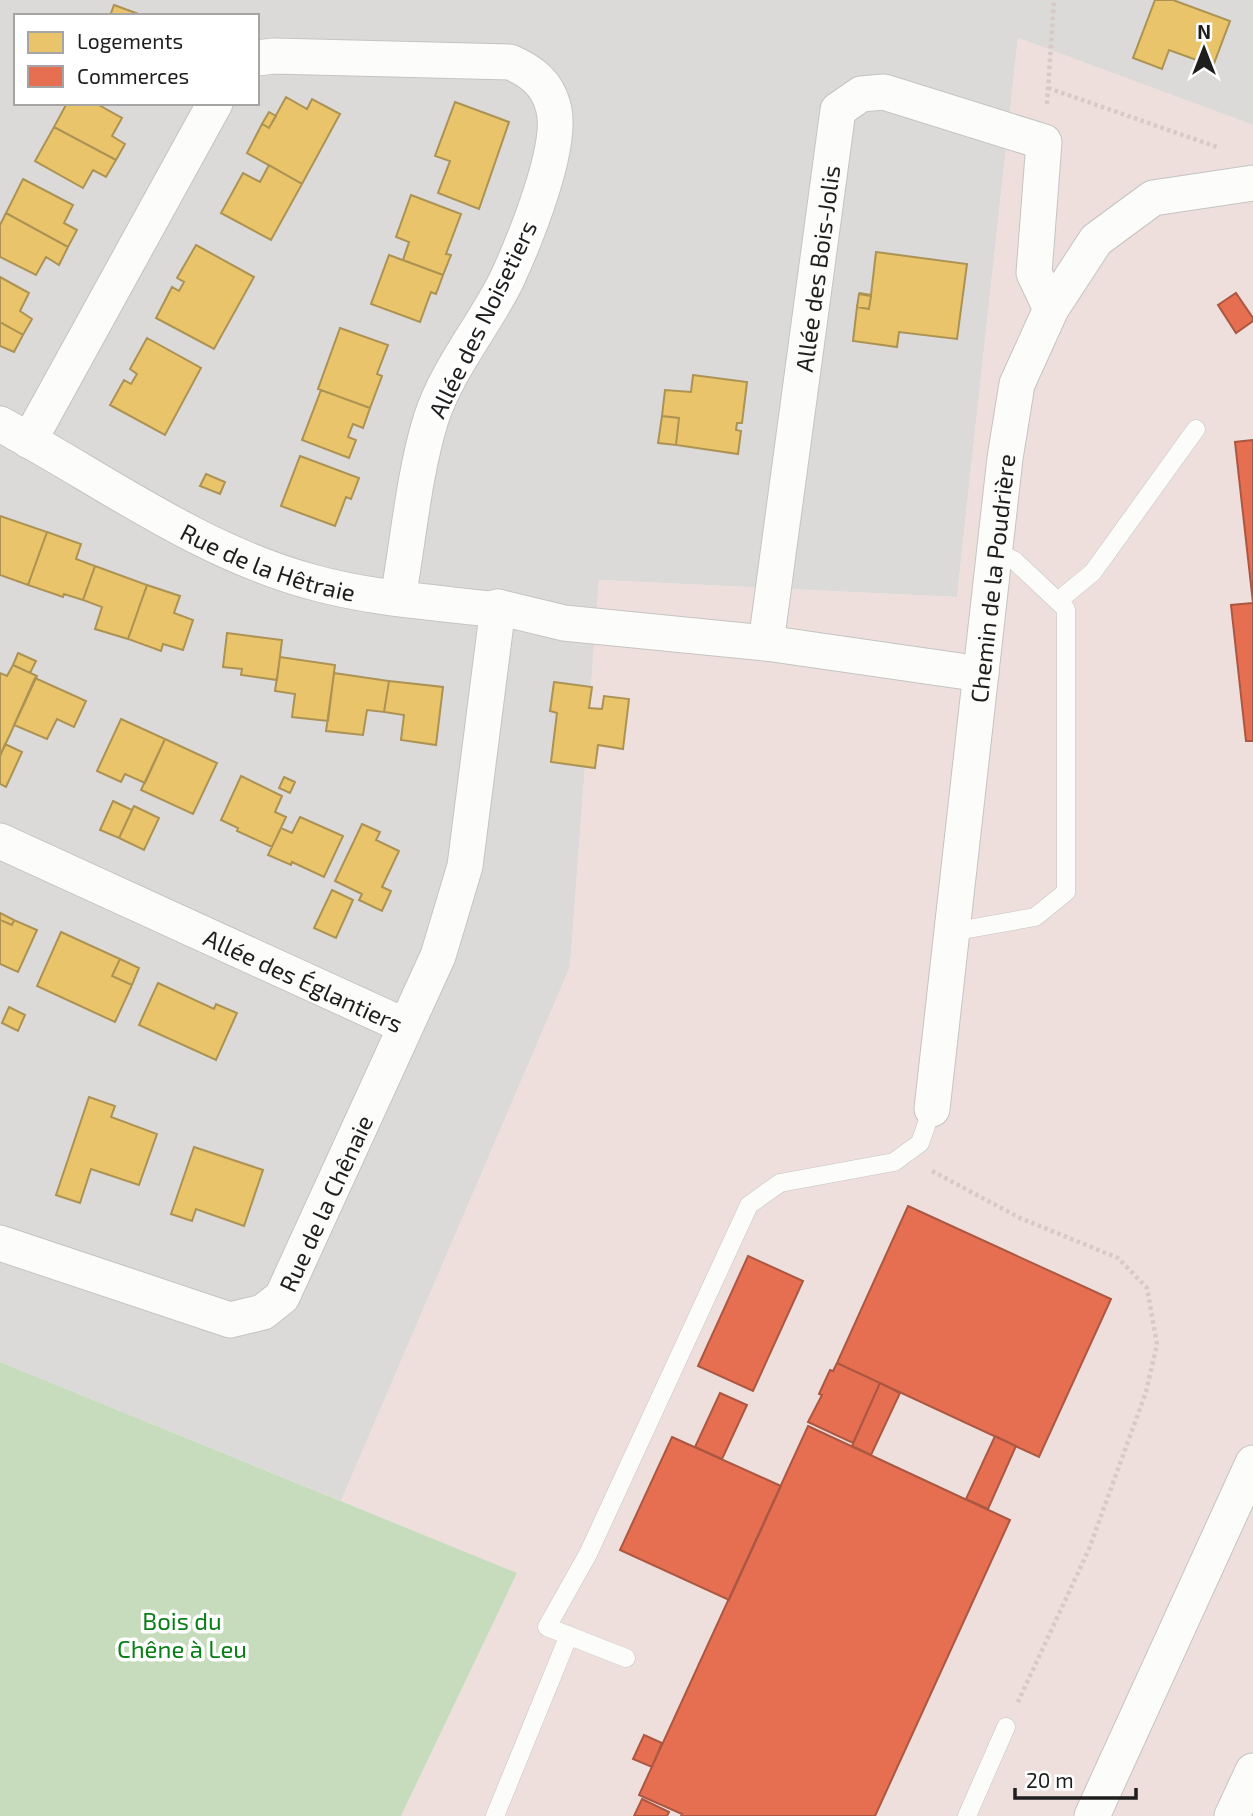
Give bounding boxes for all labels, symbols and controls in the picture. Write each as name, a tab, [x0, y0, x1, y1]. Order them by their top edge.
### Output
legend	[14, 14, 259, 105]
north arrow	[1169, 14, 1239, 84]
text: N	[1197, 20, 1211, 43]
text: Logements	[77, 28, 183, 53]
text: Commerces	[77, 63, 189, 88]
street label: Allée des Bois-Jolis	[788, 163, 845, 374]
street label: Allée des Noisetiers	[422, 216, 542, 422]
street label: Chemin de la Poudrière	[963, 452, 1020, 704]
street label: Rue de la Hêtraie	[176, 516, 358, 606]
street label: Allée des Églantiers	[200, 922, 408, 1038]
street label: Rue de la Chênaie	[272, 1110, 378, 1296]
park label: Bois du Chêne à Leu	[117, 1606, 247, 1663]
scale bar	[1015, 1756, 1136, 1800]
text: 20 m	[1026, 1767, 1074, 1792]

